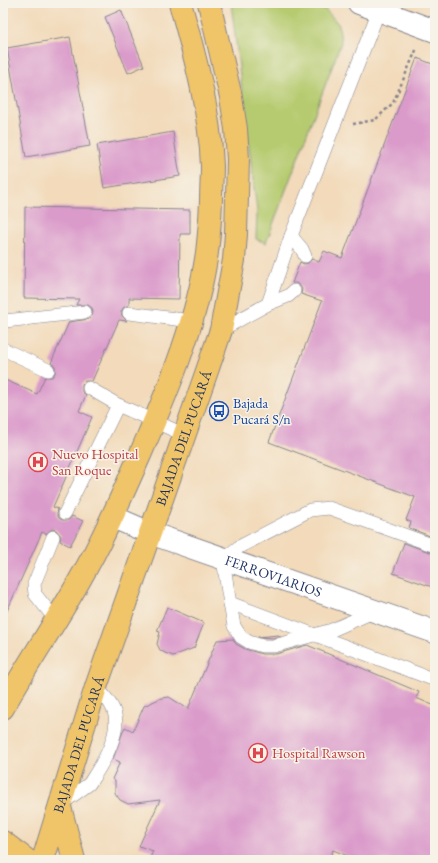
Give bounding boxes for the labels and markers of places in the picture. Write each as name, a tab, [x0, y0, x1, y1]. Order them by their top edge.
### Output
place label: Bajada Pucará S/n	[233, 394, 291, 428]
bus stop icon: Bajada Pucará S/n	[208, 400, 230, 422]
place label: Nuevo Hospital San Roque	[52, 445, 139, 479]
hospital icon: Nuevo Hospital San Roque	[27, 451, 49, 473]
hospital icon: Hospital Rawson	[247, 742, 269, 764]
place label: Hospital Rawson	[272, 744, 366, 762]

